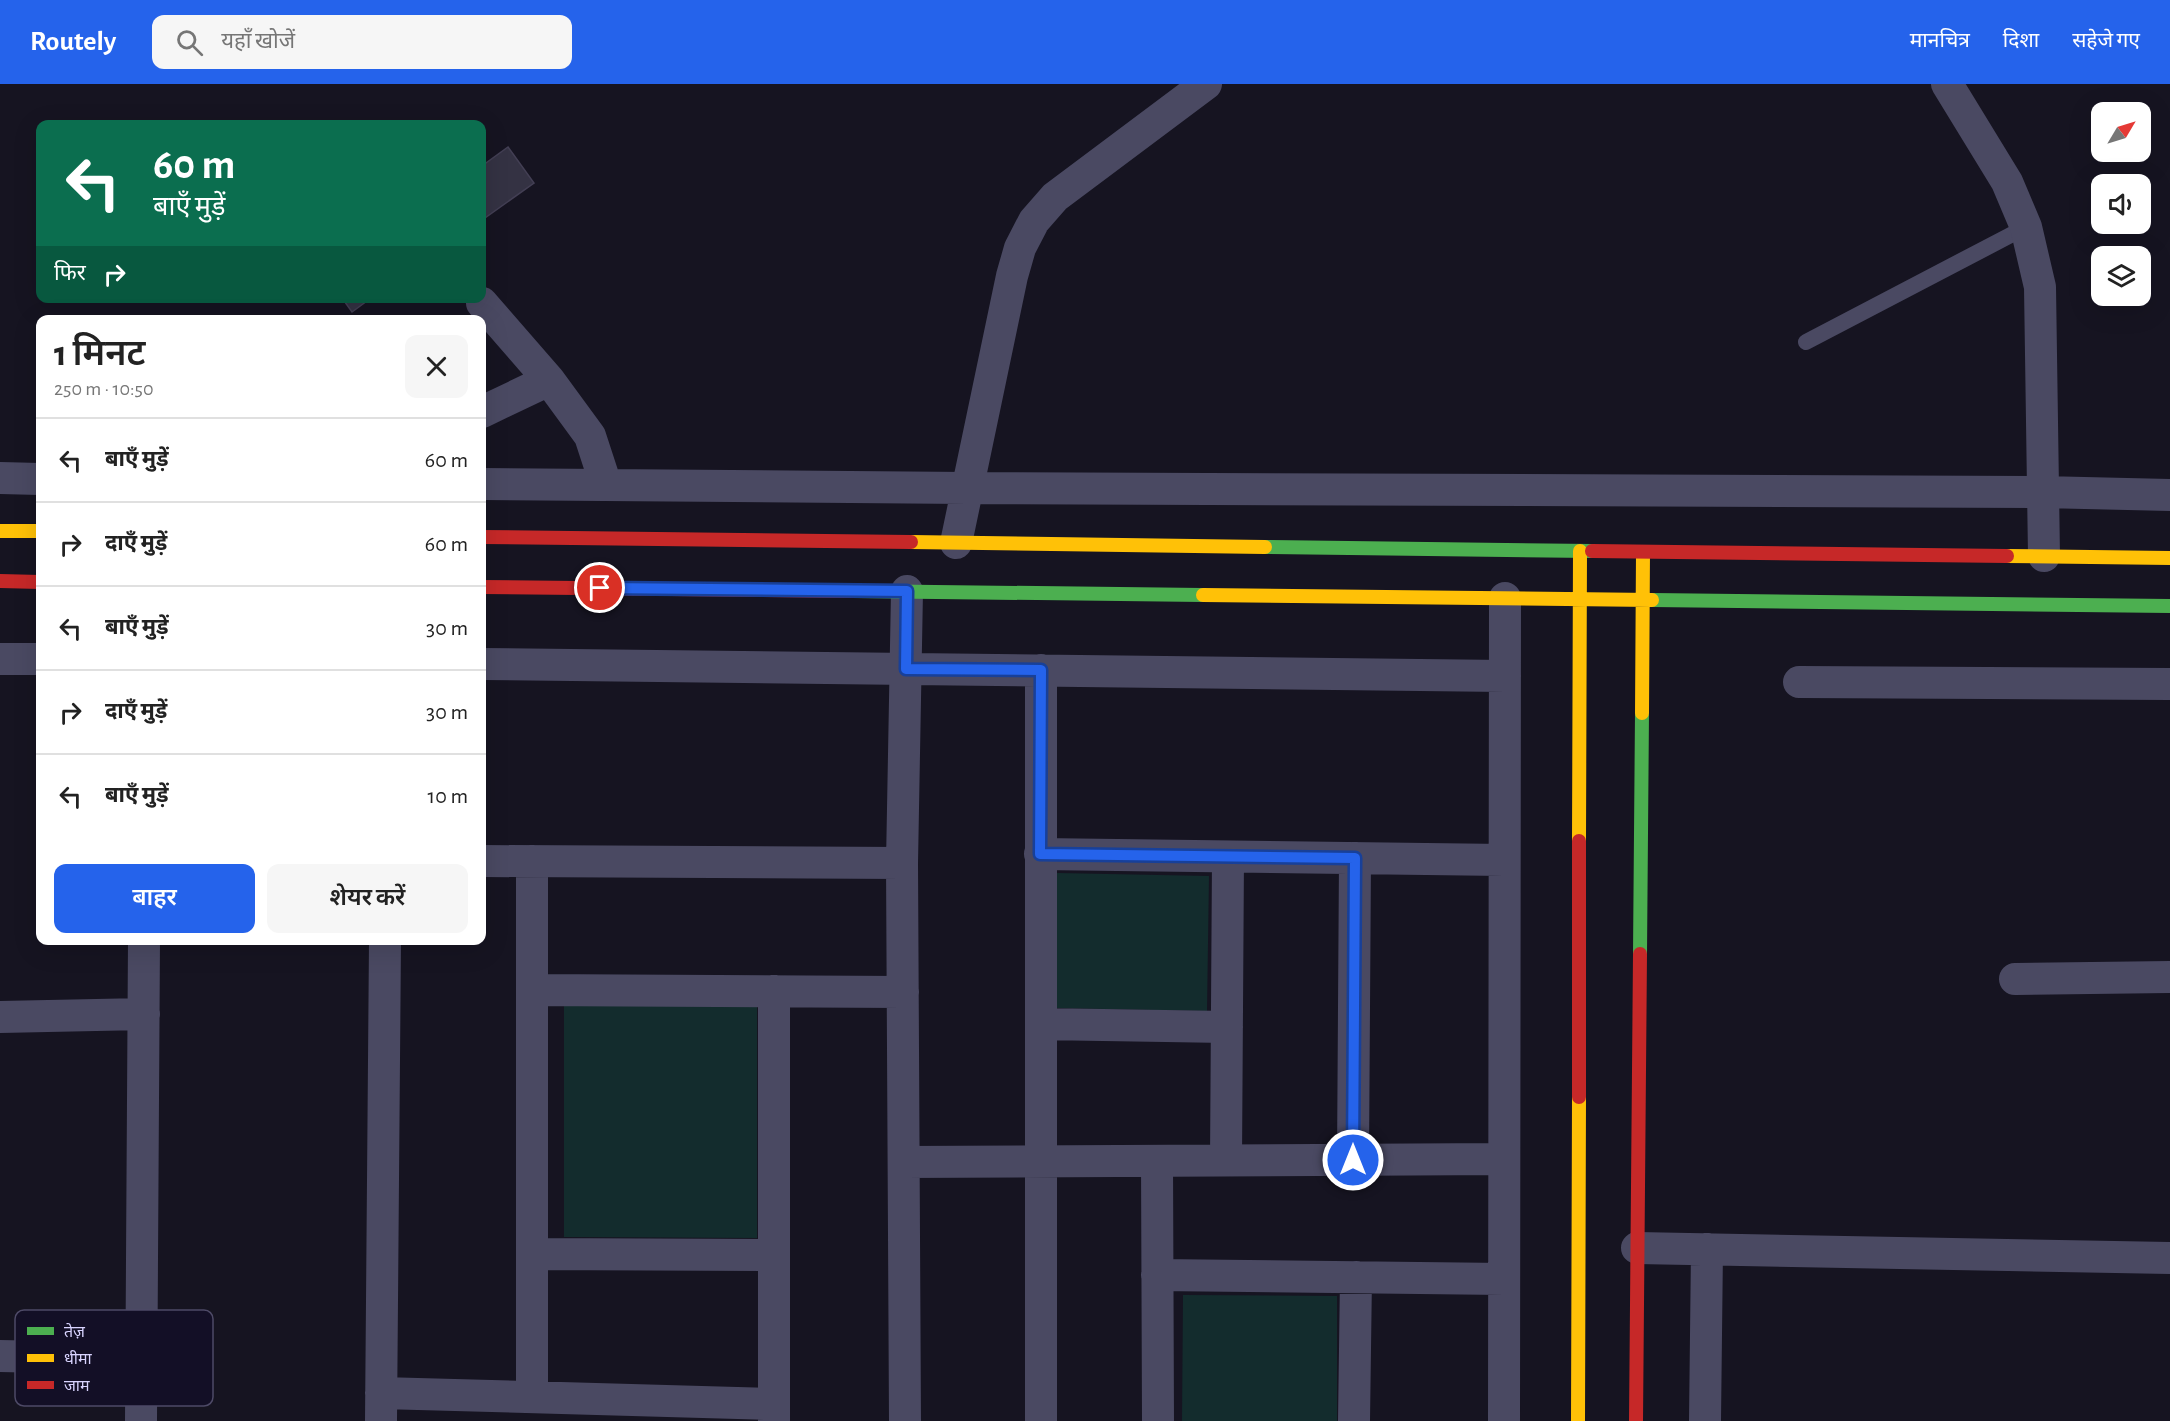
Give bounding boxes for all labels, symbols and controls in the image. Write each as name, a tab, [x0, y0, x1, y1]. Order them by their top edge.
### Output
search box	[152, 15, 572, 69]
icon: search	[173, 26, 206, 59]
text: Routely	[30, 28, 116, 56]
text: यहाँ खोजें	[221, 30, 295, 52]
text: मानचित्र	[1910, 30, 1970, 51]
text: दिशा	[2003, 30, 2039, 51]
text: सहेजे गए	[2072, 30, 2140, 51]
north arrow	[2091, 102, 2151, 162]
map controls	[2091, 102, 2151, 306]
icon: left	[54, 144, 132, 222]
text: 60 m	[153, 144, 235, 186]
button: sound	[2091, 174, 2151, 234]
text: बाएँ मुड़ें	[153, 193, 225, 220]
button: layers	[2091, 246, 2151, 306]
icon: right	[98, 258, 131, 291]
text: फिर	[54, 262, 86, 284]
button: close	[405, 335, 468, 398]
text: 1 मिनट	[54, 336, 145, 372]
text: 250 m · 10:50	[54, 379, 153, 399]
icon: left	[54, 444, 87, 477]
text: बाएँ मुड़ें	[105, 448, 169, 470]
text: 60 m	[425, 449, 468, 471]
icon: right	[54, 528, 87, 561]
text: दाएँ मुड़ें	[105, 532, 167, 554]
text: 60 m	[425, 533, 468, 555]
pin	[574, 562, 625, 613]
icon: arrive	[583, 571, 616, 604]
icon: left	[54, 612, 87, 645]
text: बाएँ मुड़ें	[105, 616, 169, 638]
text: 30 m	[426, 617, 468, 639]
icon: right	[54, 696, 87, 729]
text: दाएँ मुड़ें	[105, 700, 167, 722]
text: 30 m	[426, 701, 468, 723]
icon: left	[54, 780, 87, 813]
text: बाएँ मुड़ें	[105, 784, 169, 806]
text: 10 m	[428, 785, 468, 807]
button: बाहर	[54, 864, 255, 933]
button: शेयर करें	[267, 864, 468, 933]
position arrow	[1321, 1128, 1385, 1192]
legend	[15, 1310, 213, 1406]
text: तेज़	[64, 1322, 86, 1340]
text: धीमा	[64, 1350, 93, 1367]
text: जाम	[64, 1378, 90, 1394]

